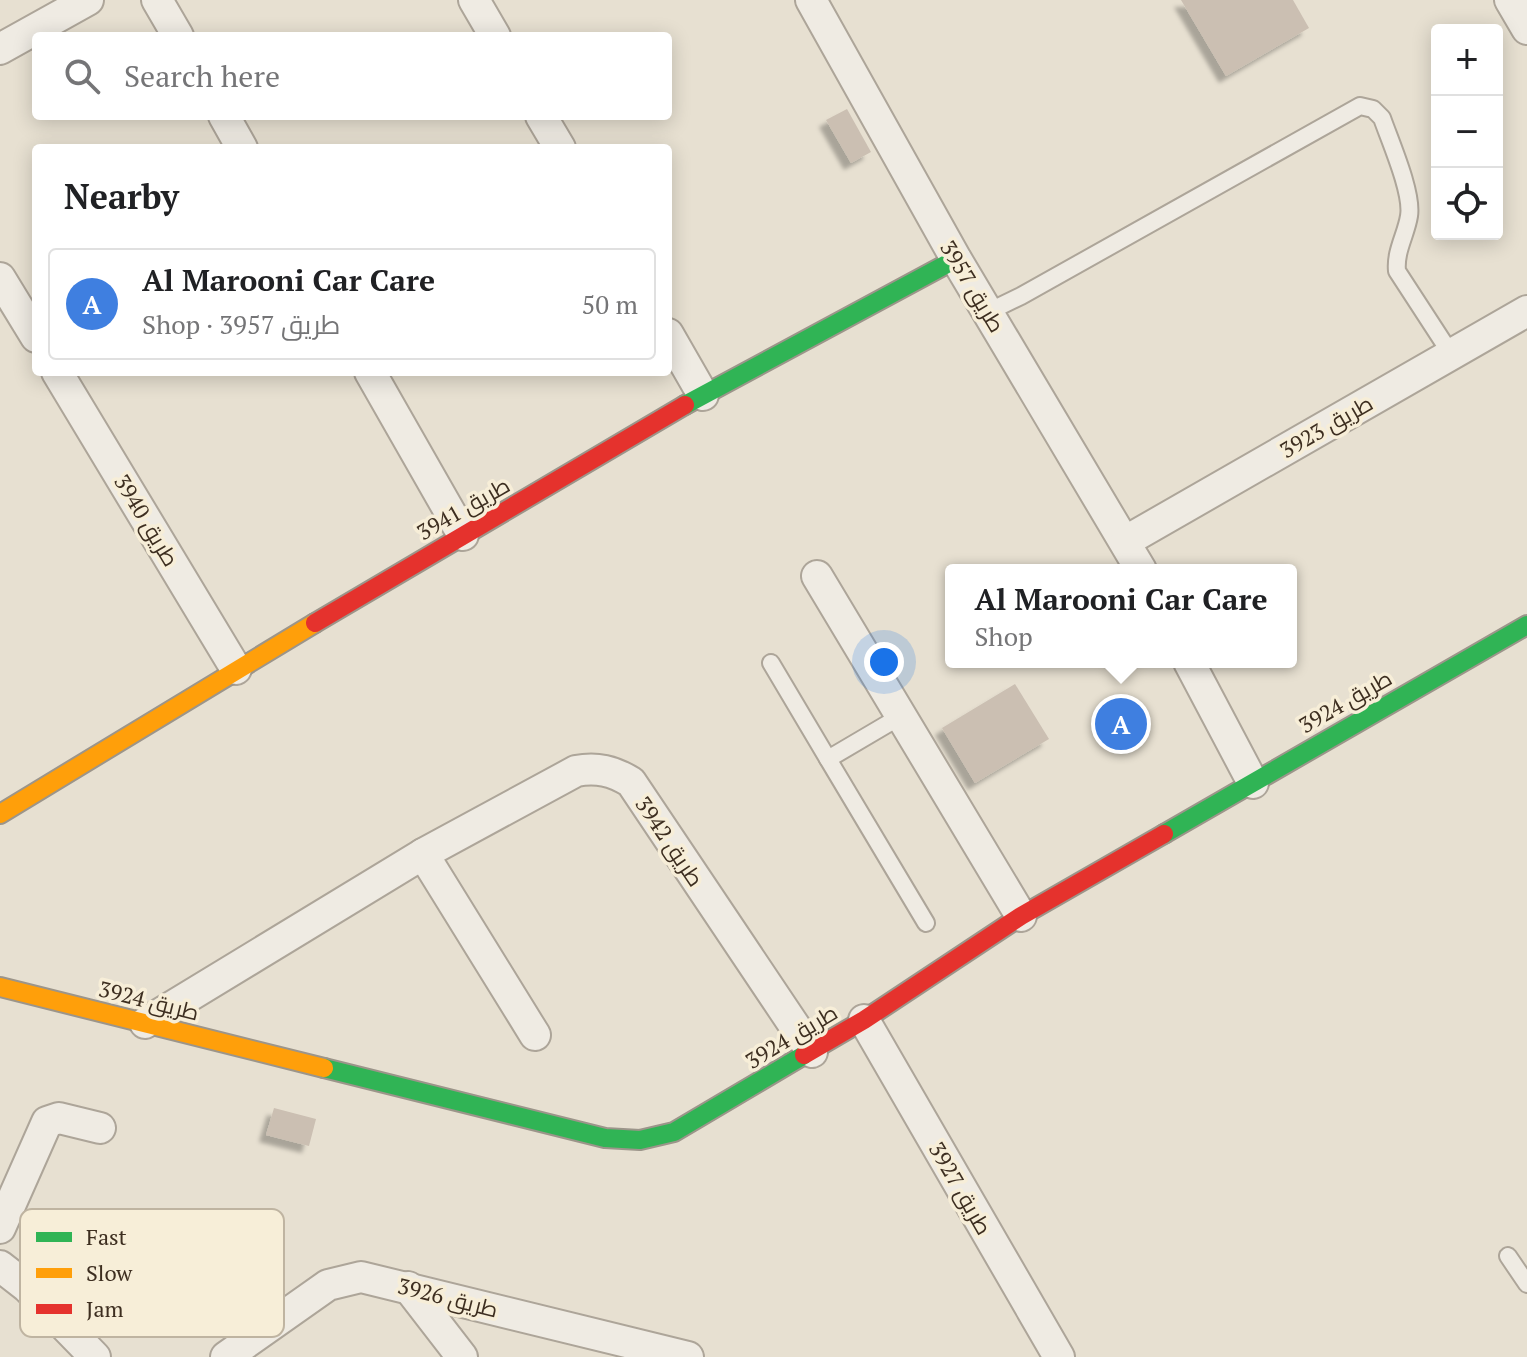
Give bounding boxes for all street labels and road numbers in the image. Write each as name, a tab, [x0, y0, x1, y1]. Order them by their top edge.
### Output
street label: طريق 3957	[934, 235, 1012, 337]
street label: طريق 3923	[1274, 388, 1378, 464]
street label: طريق 3940	[108, 469, 186, 571]
street label: طريق 3941	[411, 470, 515, 546]
street label: طريق 3924	[1293, 663, 1397, 739]
street label: طريق 3942	[629, 790, 711, 892]
street label: طريق 3924	[96, 974, 202, 1026]
street label: طريق 3924	[740, 997, 842, 1075]
street label: طريق 3927	[923, 1136, 999, 1240]
street label: طريق 3926	[395, 1271, 501, 1323]

